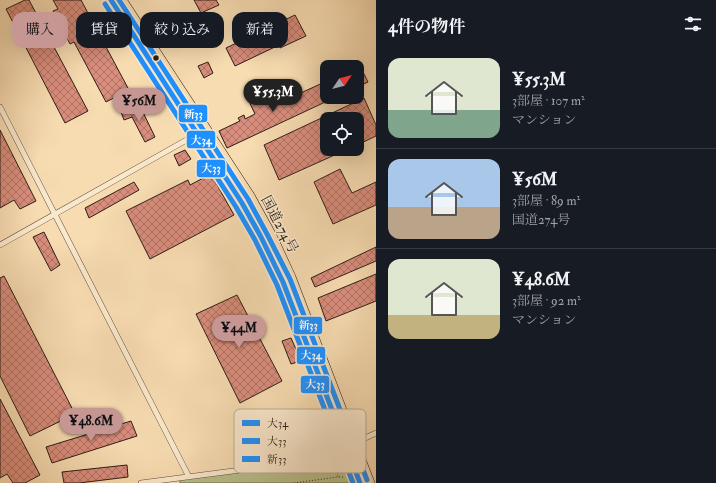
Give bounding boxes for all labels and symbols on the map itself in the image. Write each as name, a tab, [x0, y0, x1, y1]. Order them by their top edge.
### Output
unlabelled marker	[151, 53, 161, 63]
north arrow	[320, 60, 364, 104]
pin: ¥55.3M	[240, 79, 306, 113]
pin: ¥56M	[115, 88, 163, 122]
line badge: 新33	[178, 104, 208, 123]
text: 新33	[183, 108, 203, 121]
line badge: 大34	[186, 130, 216, 149]
text: 大34	[190, 134, 213, 148]
line badge: 大33	[196, 159, 226, 178]
text: 大33	[201, 162, 221, 175]
street label: 国道274号	[257, 193, 302, 256]
pin: ¥44M	[215, 315, 263, 349]
line badge: 新33	[293, 316, 323, 335]
text: 新33	[298, 319, 318, 332]
line badge: 大34	[296, 346, 326, 365]
text: 大34	[300, 349, 323, 363]
line badge: 大33	[300, 375, 330, 394]
text: 大33	[305, 378, 325, 391]
pin: ¥48.6M	[58, 408, 124, 442]
legend	[234, 409, 366, 473]
text: 大34	[267, 417, 289, 430]
text: 大33	[267, 435, 286, 448]
text: 新33	[267, 453, 286, 466]

